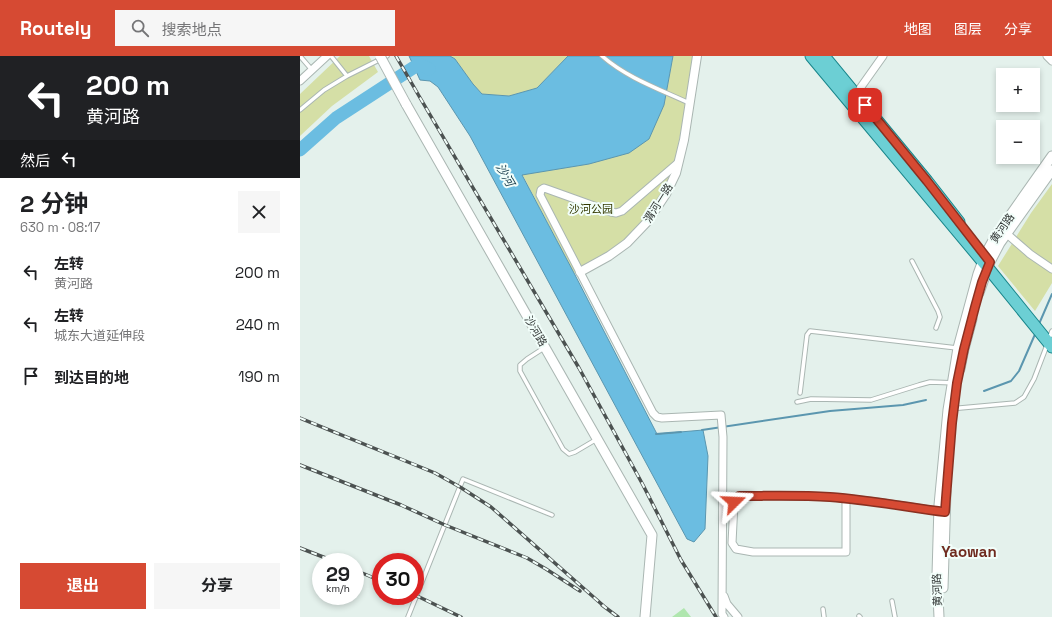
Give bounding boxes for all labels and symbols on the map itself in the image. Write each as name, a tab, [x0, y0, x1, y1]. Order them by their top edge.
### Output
pin	[848, 88, 882, 122]
water label: 沙河	[492, 161, 519, 191]
street label: 渭河一路	[640, 181, 676, 225]
park label: 沙河公园	[569, 202, 613, 216]
street label: 黄河路	[987, 210, 1017, 246]
street label: 沙河路	[522, 313, 550, 349]
position arrow	[713, 481, 755, 523]
district label: Yaowan	[941, 542, 997, 561]
speed limit sign: 30	[372, 553, 424, 605]
street label: 黄河路	[929, 573, 945, 607]

